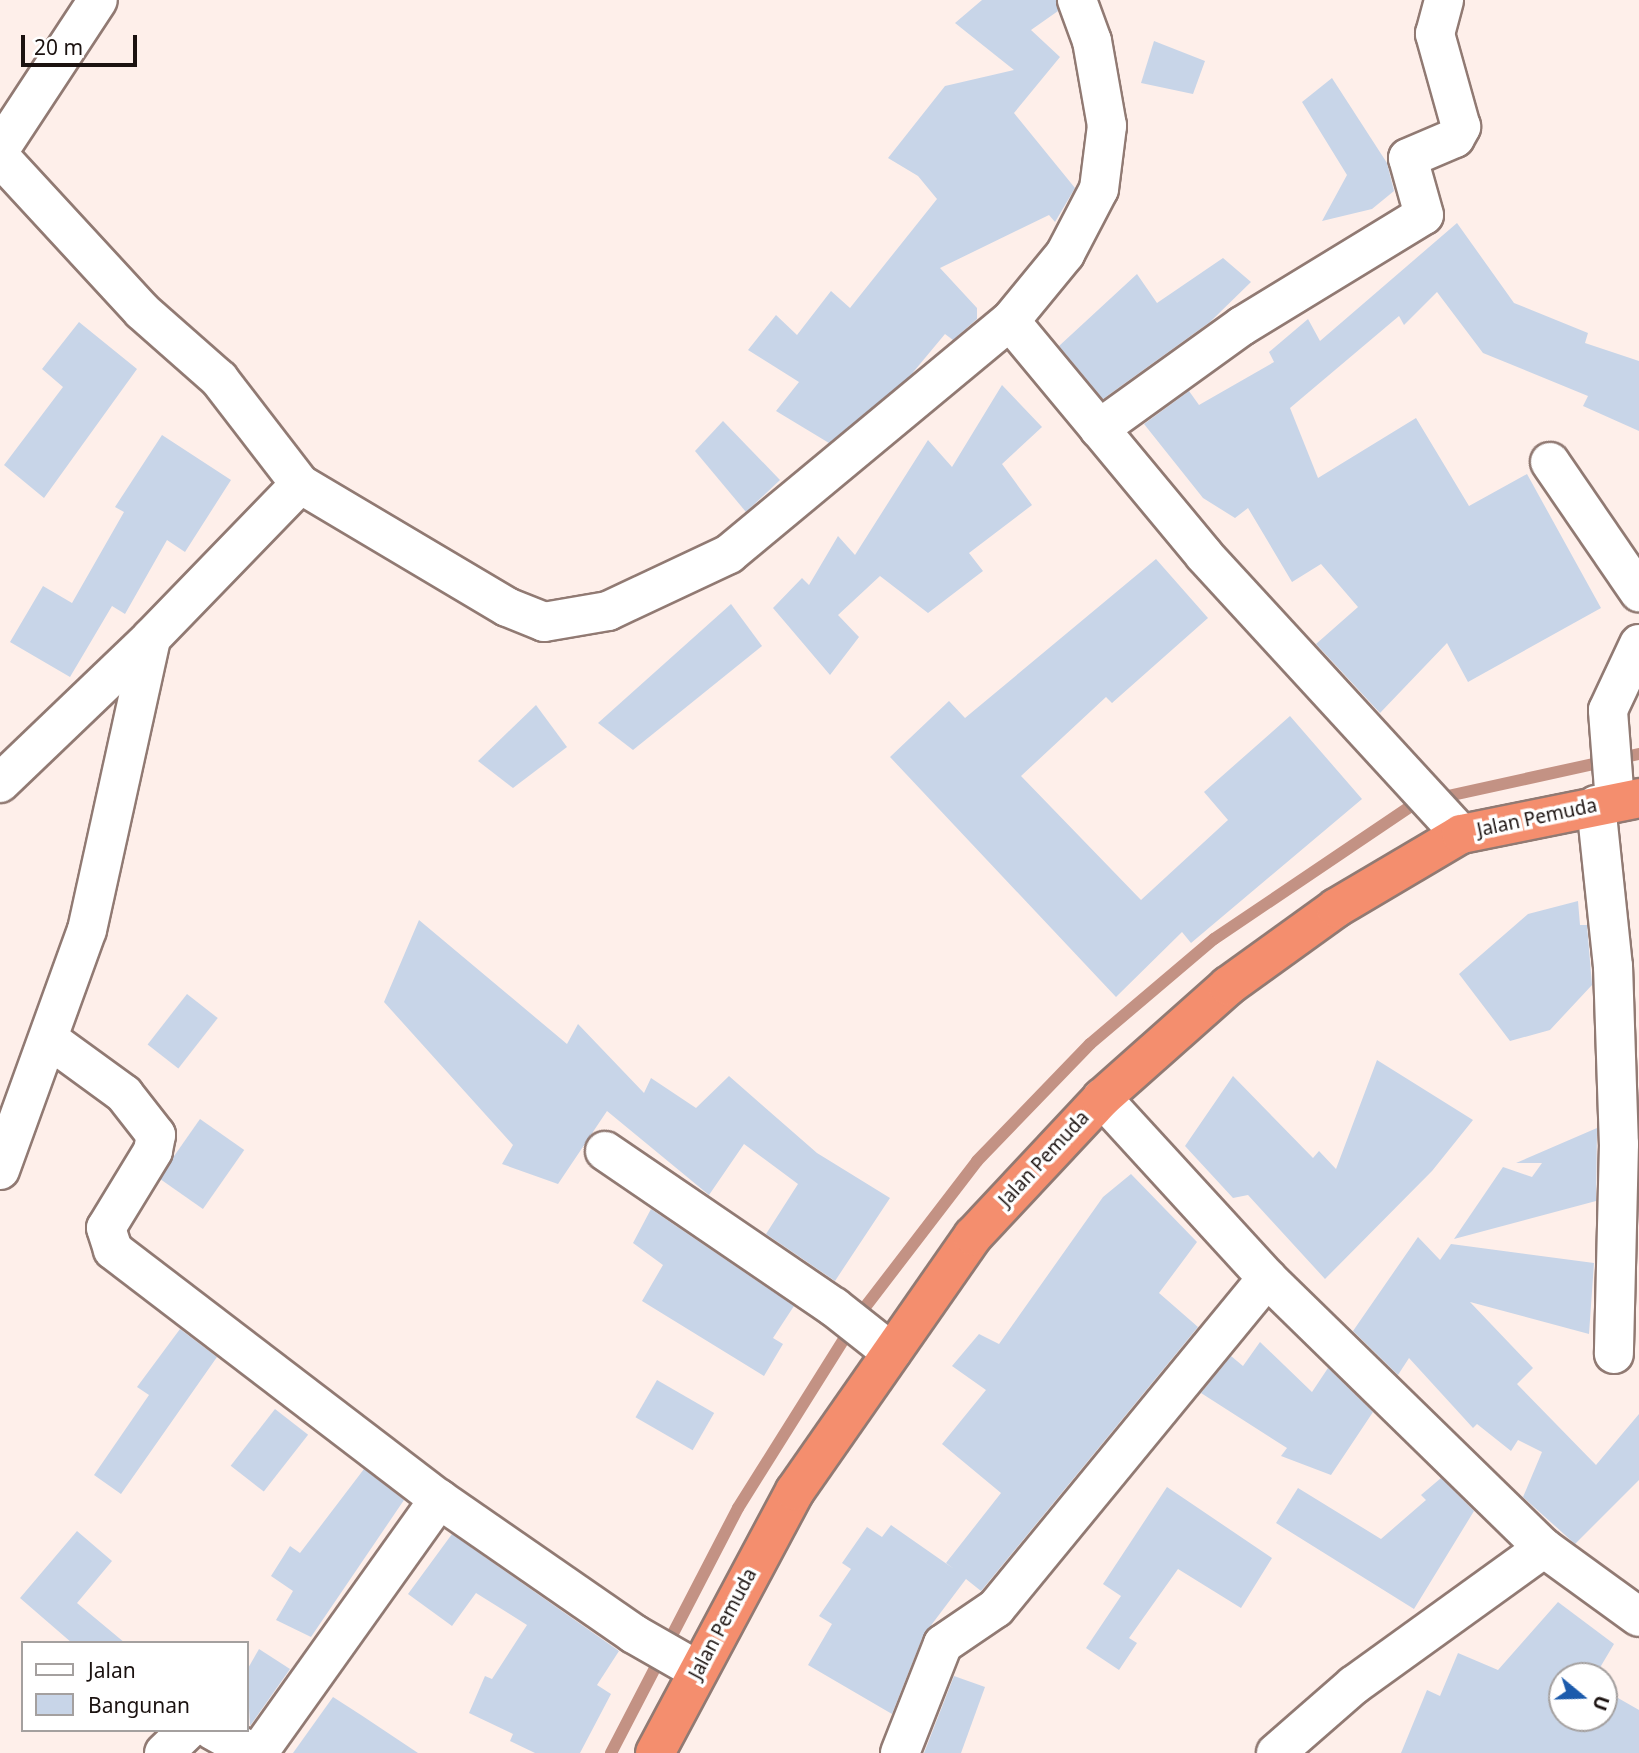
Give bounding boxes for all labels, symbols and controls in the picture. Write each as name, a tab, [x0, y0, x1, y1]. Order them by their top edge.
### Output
scale bar	[24, 21, 140, 65]
text: 20 m	[34, 33, 83, 61]
street label: Jalan Pemuda	[1475, 794, 1599, 842]
street label: Jalan Pemuda	[994, 1107, 1094, 1211]
street label: Jalan Pemuda	[684, 1565, 762, 1683]
legend	[21, 1641, 248, 1732]
text: Jalan	[88, 1656, 136, 1684]
north arrow	[1548, 1662, 1618, 1732]
text: Bangunan	[88, 1691, 190, 1719]
text: U	[1586, 1692, 1616, 1714]

